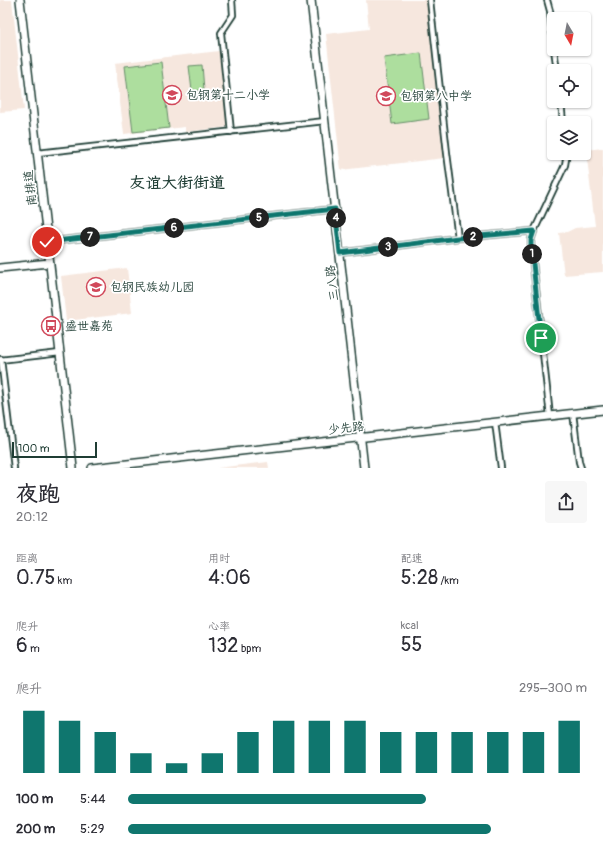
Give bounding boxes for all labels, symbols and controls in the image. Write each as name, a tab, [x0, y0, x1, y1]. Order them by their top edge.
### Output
north arrow	[547, 12, 591, 56]
map controls	[547, 12, 591, 160]
button: locate	[547, 64, 591, 108]
school or university icon: 包钢第十二小学	[161, 84, 183, 106]
school or university icon: 包钢第八中学	[375, 85, 397, 107]
place label: 包钢第十二小学	[186, 88, 270, 103]
place label: 包钢第八中学	[400, 89, 472, 104]
button: layers	[547, 116, 591, 160]
street label: 南排道	[21, 169, 40, 207]
district label: 友谊大街街道	[129, 173, 225, 193]
pin: 5	[249, 208, 269, 228]
pin: 4	[326, 208, 346, 228]
text: 5	[256, 211, 262, 224]
text: 4	[333, 211, 339, 224]
pin: 6	[164, 218, 184, 238]
text: 6	[171, 221, 177, 234]
pin	[30, 225, 64, 259]
pin: 7	[80, 227, 100, 247]
pin: 2	[463, 227, 483, 247]
text: 7	[87, 230, 93, 243]
text: 2	[470, 230, 476, 243]
icon: check	[36, 231, 58, 253]
pin: 3	[378, 237, 398, 257]
text: 3	[385, 240, 391, 253]
pin: 1	[522, 244, 542, 264]
text: 1	[530, 247, 534, 260]
street label: 三八路	[323, 264, 342, 302]
school or university icon: 包钢民族幼儿园	[85, 276, 107, 298]
place label: 包钢民族幼儿园	[110, 280, 194, 295]
bus stop icon: 盛世嘉苑	[40, 315, 62, 337]
place label: 盛世嘉苑	[65, 319, 113, 334]
pin	[524, 321, 558, 355]
icon: arrive	[530, 327, 552, 349]
street label: 少先路	[327, 419, 365, 438]
scale bar	[12, 440, 97, 459]
text: 100 m	[18, 442, 49, 455]
text: 夜跑	[16, 480, 60, 508]
button: share	[545, 481, 587, 523]
text: 20:12	[16, 509, 48, 525]
text: 距离	[16, 552, 38, 565]
text: 用时	[208, 552, 230, 565]
text: 配速	[401, 552, 423, 565]
text: 0.75	[16, 565, 55, 590]
text: 4:06	[208, 565, 251, 590]
text: 5:28	[401, 565, 438, 590]
text: km	[55, 574, 72, 587]
text: /km	[438, 574, 459, 587]
text: kcal	[401, 619, 419, 632]
text: 爬升	[16, 620, 38, 633]
text: 心率	[208, 620, 230, 633]
text: 55	[401, 632, 422, 657]
text: 6	[16, 633, 28, 658]
text: 132	[208, 633, 239, 658]
text: m	[28, 642, 40, 655]
text: bpm	[239, 642, 261, 655]
text: 295–300 m	[519, 680, 587, 696]
text: 爬升	[16, 681, 42, 697]
text: 100 m	[16, 791, 53, 807]
text: 5:44	[80, 791, 106, 807]
text: 200 m	[16, 821, 55, 837]
text: 5:29	[80, 821, 104, 837]

